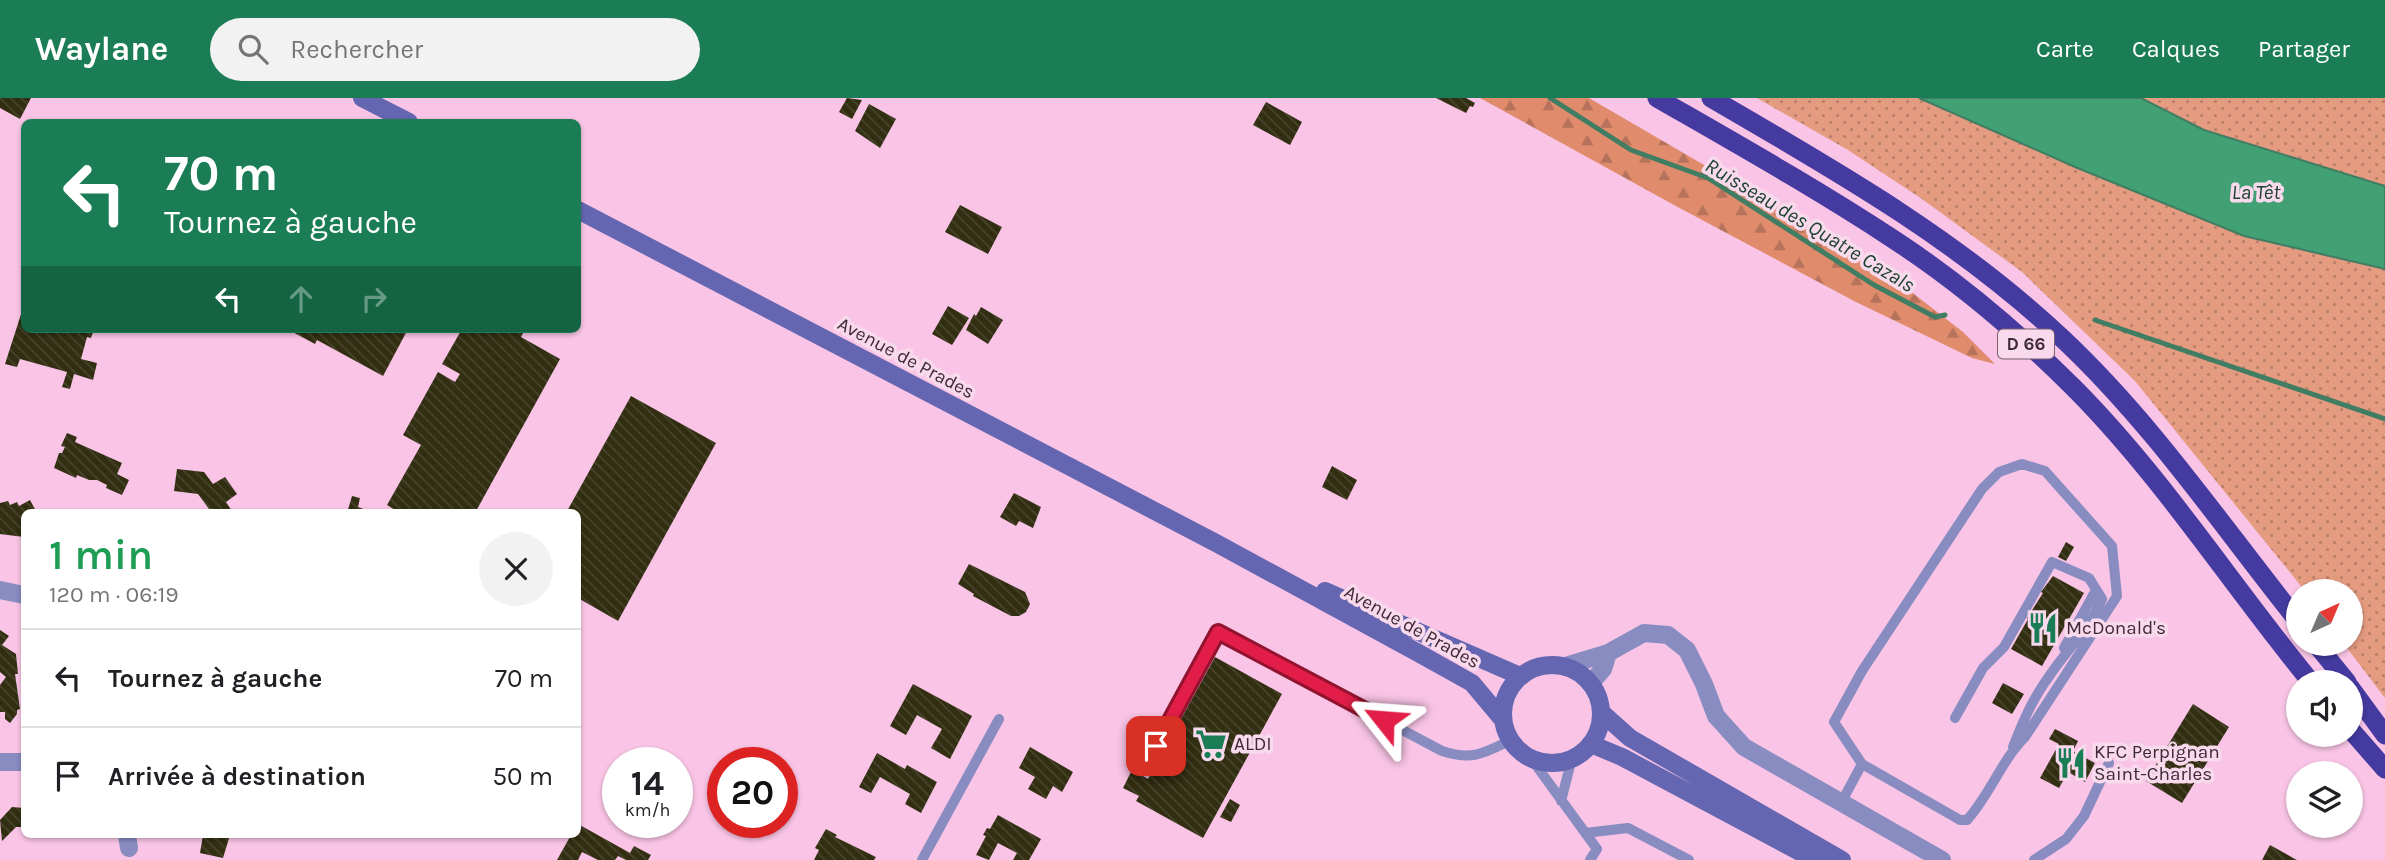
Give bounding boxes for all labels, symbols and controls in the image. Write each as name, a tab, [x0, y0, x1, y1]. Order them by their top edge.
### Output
search box	[210, 18, 700, 81]
text: Waylane	[35, 30, 168, 68]
icon: search	[234, 30, 272, 68]
text: Rechercher	[290, 34, 423, 65]
text: Carte	[2036, 35, 2094, 63]
text: Calques	[2132, 35, 2220, 63]
text: Partager	[2258, 35, 2350, 63]
text: 70 m	[164, 145, 278, 202]
icon: left	[49, 147, 140, 238]
water label: Ruisseau des Quatre Cazals	[1701, 153, 1919, 297]
water label: La Têt	[2232, 180, 2281, 204]
text: Tournez à gauche	[164, 204, 417, 241]
icon: left	[209, 280, 247, 318]
icon: ahead	[282, 280, 320, 318]
icon: right	[355, 280, 393, 318]
street label: Avenue de Prades	[834, 313, 978, 403]
road number: D 66	[1998, 330, 2054, 358]
text: 1 min	[49, 530, 153, 580]
button: close	[479, 532, 553, 606]
north arrow	[2286, 579, 2362, 656]
map controls	[2286, 579, 2363, 838]
text: 120 m · 06:19	[49, 581, 179, 608]
street label: Avenue de Prades	[1340, 581, 1484, 673]
restaurant icon: McDonald's	[2026, 611, 2060, 645]
place label: McDonald's	[2066, 617, 2166, 639]
icon: left	[49, 659, 87, 697]
text: Tournez à gauche	[108, 663, 322, 694]
text: 70 m	[495, 663, 553, 694]
button: sound	[2286, 670, 2363, 747]
position arrow	[1347, 683, 1421, 757]
pin	[1126, 716, 1186, 776]
icon: arrive	[1137, 727, 1175, 765]
supermarket icon: ALDI	[1194, 727, 1228, 761]
place label: ALDI	[1234, 733, 1272, 755]
place label: KFC Perpignan Saint-Charles	[2094, 741, 2220, 785]
restaurant icon: KFC Perpignan Saint-Charles	[2054, 746, 2088, 780]
speed limit sign: 20	[707, 747, 798, 838]
icon: arrive	[49, 757, 87, 795]
text: Arrivée à destination	[108, 761, 366, 792]
text: 50 m	[492, 761, 553, 792]
button: layers	[2286, 761, 2363, 838]
text: 14	[631, 763, 664, 804]
text: km/h	[625, 799, 670, 821]

